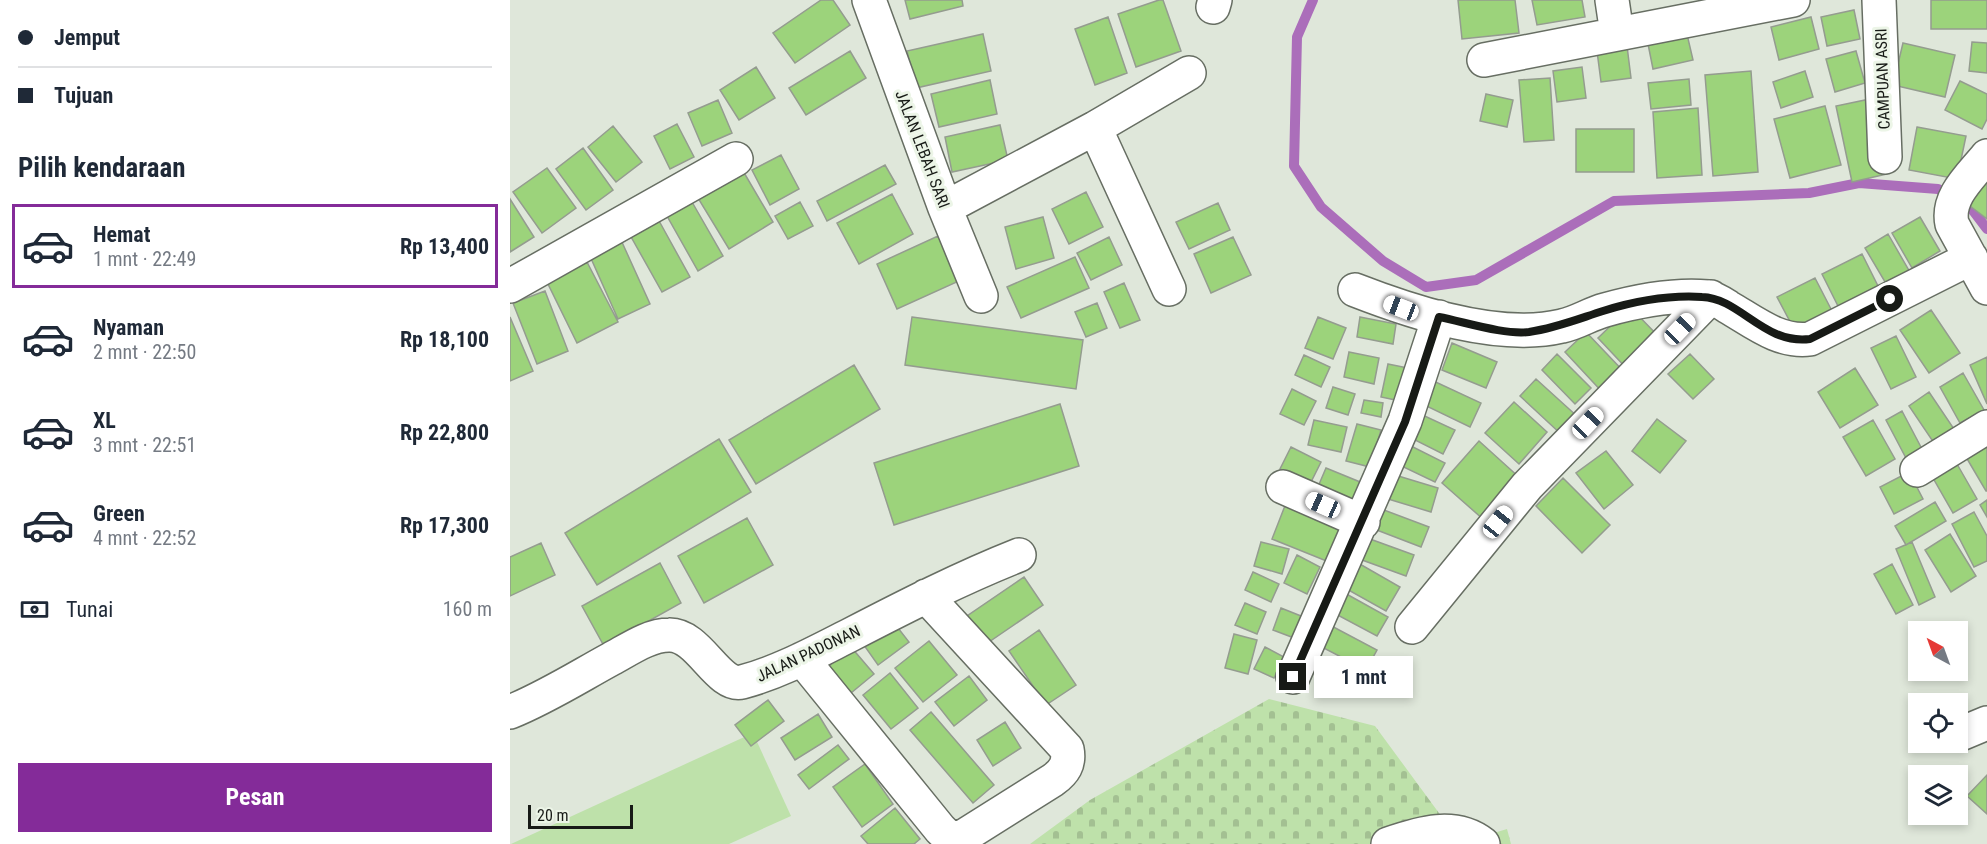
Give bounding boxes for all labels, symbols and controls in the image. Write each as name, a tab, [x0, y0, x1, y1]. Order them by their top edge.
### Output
text: Jemput	[54, 25, 120, 50]
street label: CAMPUAN ASRI	[1871, 28, 1894, 130]
text: Tujuan	[54, 83, 113, 108]
street label: JALAN LEBAH SARI	[891, 88, 954, 211]
text: Pilih kendaraan	[18, 152, 186, 184]
icon: car	[21, 219, 75, 273]
text: Hemat	[93, 222, 150, 247]
text: Rp 13,400	[400, 234, 489, 259]
text: 1 mnt · 22:49	[93, 247, 196, 271]
route start	[1876, 285, 1903, 312]
car	[1381, 293, 1421, 323]
car	[1661, 310, 1699, 348]
icon: car	[21, 312, 75, 366]
text: Nyaman	[93, 315, 164, 340]
text: Rp 18,100	[400, 327, 489, 352]
text: 2 mnt · 22:50	[93, 340, 196, 364]
car	[1569, 404, 1607, 442]
icon: car	[21, 405, 75, 459]
text: XL	[93, 408, 116, 433]
text: Rp 22,800	[400, 420, 489, 445]
text: 3 mnt · 22:51	[93, 433, 196, 457]
car	[1303, 489, 1343, 521]
icon: car	[21, 498, 75, 552]
text: Green	[93, 501, 145, 526]
car	[1480, 502, 1516, 542]
text: Rp 17,300	[400, 513, 489, 538]
text: 4 mnt · 22:52	[93, 526, 196, 550]
icon: cash	[18, 593, 51, 626]
text: Tunai	[66, 597, 113, 622]
text: 160 m	[443, 597, 492, 621]
street label: JALAN PADONAN	[753, 621, 863, 686]
north arrow	[1908, 621, 1968, 681]
map controls	[1908, 621, 1968, 825]
callout: 1 mnt	[1314, 656, 1413, 698]
route end	[1279, 663, 1306, 690]
text: 1 mnt	[1341, 665, 1386, 689]
button: locate	[1908, 693, 1968, 753]
button: Pesan	[18, 763, 492, 832]
button: layers	[1908, 765, 1968, 825]
scale bar	[528, 802, 633, 830]
text: 20 m	[537, 806, 569, 825]

